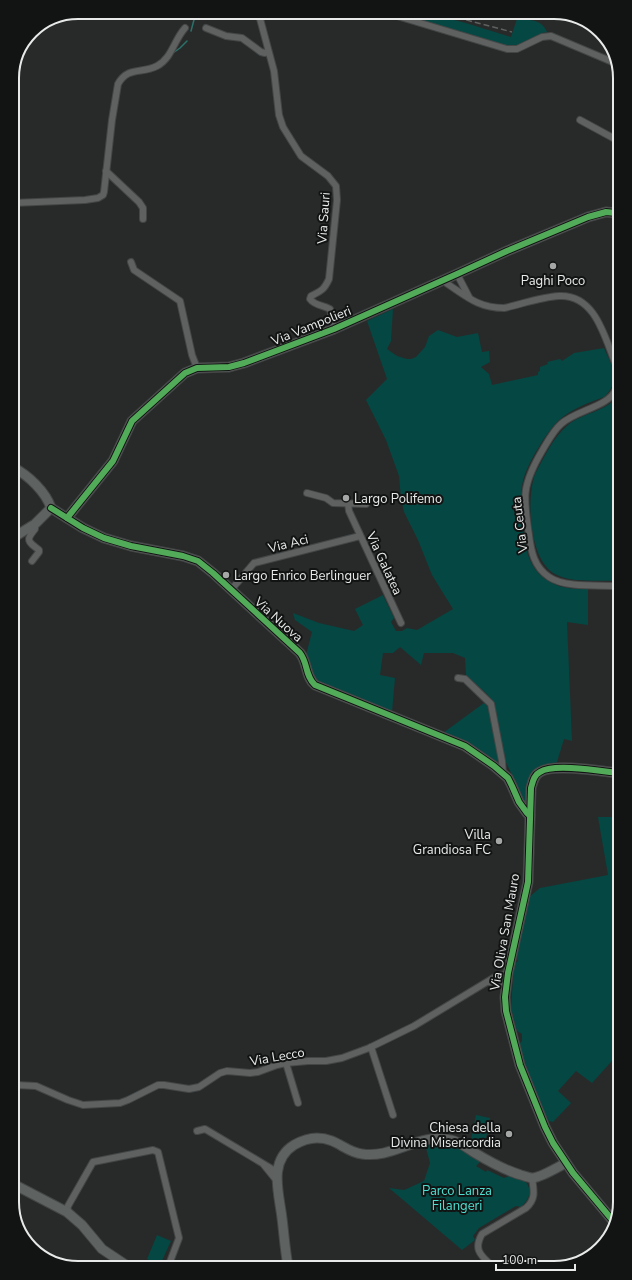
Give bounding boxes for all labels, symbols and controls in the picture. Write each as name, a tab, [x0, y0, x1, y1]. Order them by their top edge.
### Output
street label: Via Sauri	[313, 191, 335, 246]
marker: Paghi Poco	[548, 261, 558, 271]
place label: Paghi Poco	[521, 272, 585, 290]
street label: Via Vampolieri	[268, 302, 354, 351]
place label: Largo Polifemo	[354, 490, 442, 508]
marker: Largo Polifemo	[341, 493, 351, 503]
street label: Via Ceuta	[508, 496, 532, 555]
street label: Via Galatea	[361, 528, 407, 598]
street label: Via Aci	[265, 530, 310, 558]
place label: Largo Enrico Berlinguer	[234, 567, 371, 585]
marker: Largo Enrico Berlinguer	[221, 570, 231, 580]
street label: Via Nuova	[249, 592, 307, 646]
place label: Villa Grandiosa FC	[413, 826, 491, 859]
marker: Villa Grandiosa FC	[494, 836, 504, 846]
street label: Via Oliva San Mauro	[486, 872, 524, 993]
street label: Via Lecco	[247, 1043, 306, 1071]
place label: Chiesa della Divina Misericordia	[391, 1119, 501, 1152]
marker: Chiesa della Divina Misericordia	[504, 1129, 514, 1139]
park label: Parco Lanza Filangeri	[422, 1182, 492, 1215]
scale bar	[496, 1246, 575, 1272]
text: 100 m	[502, 1252, 537, 1268]

